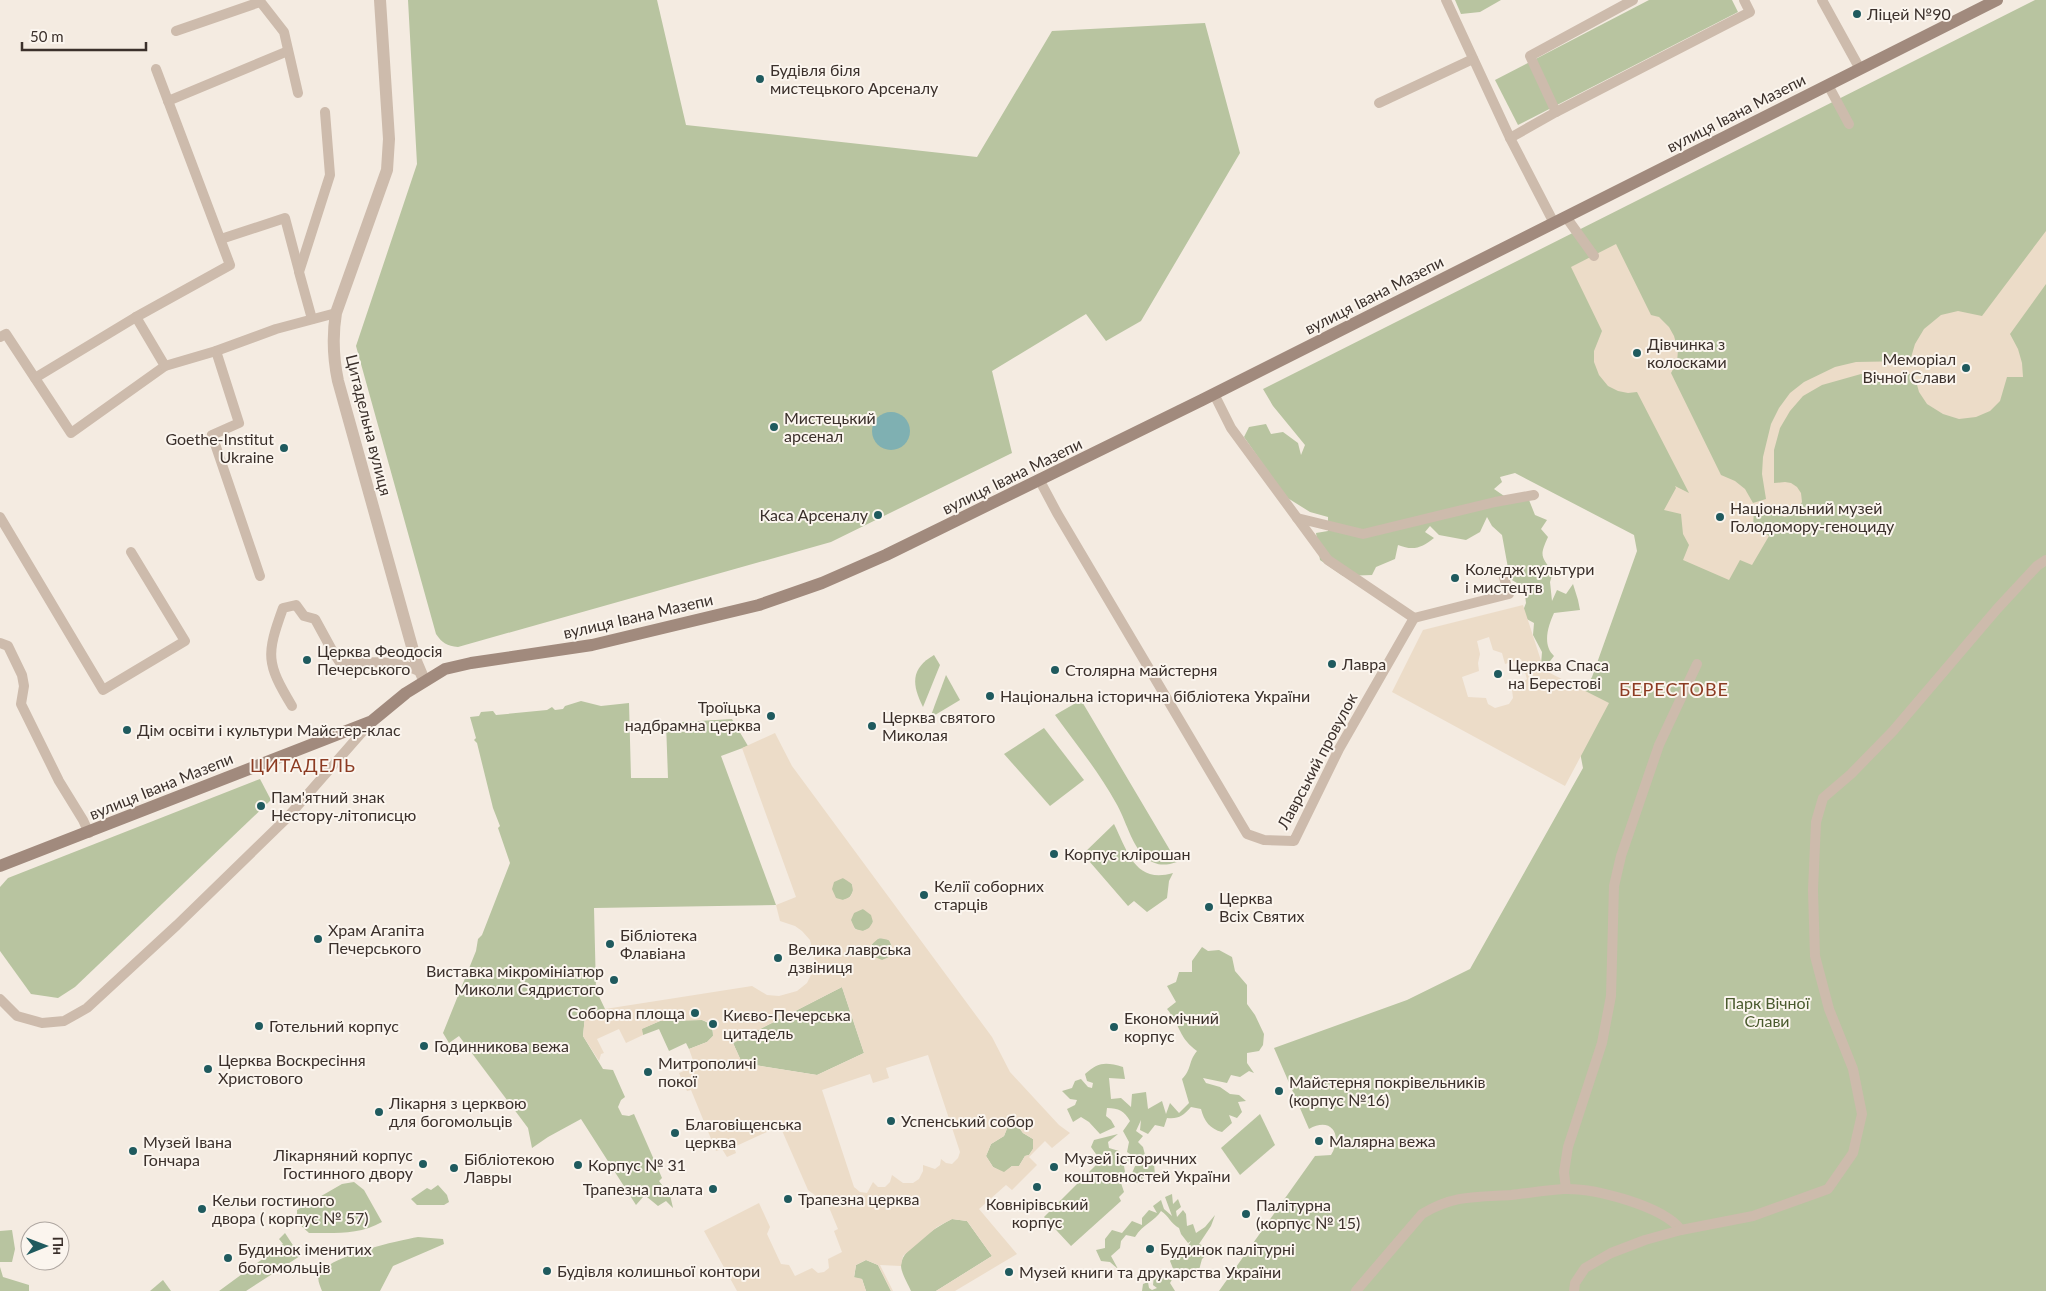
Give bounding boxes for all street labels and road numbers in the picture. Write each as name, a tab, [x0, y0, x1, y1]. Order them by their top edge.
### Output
street label: вулиця Івана Мазепи	[1663, 69, 1808, 156]
street label: вулиця Івана Мазепи	[1301, 251, 1446, 338]
street label: Цитадельна вулиця	[343, 352, 396, 498]
street label: вулиця Івана Мазепи	[939, 433, 1085, 518]
street label: вулиця Івана Мазепи	[561, 589, 715, 642]
street label: Лаврський провулок	[1272, 689, 1361, 833]
street label: вулиця Івана Мазепи	[86, 748, 235, 823]

